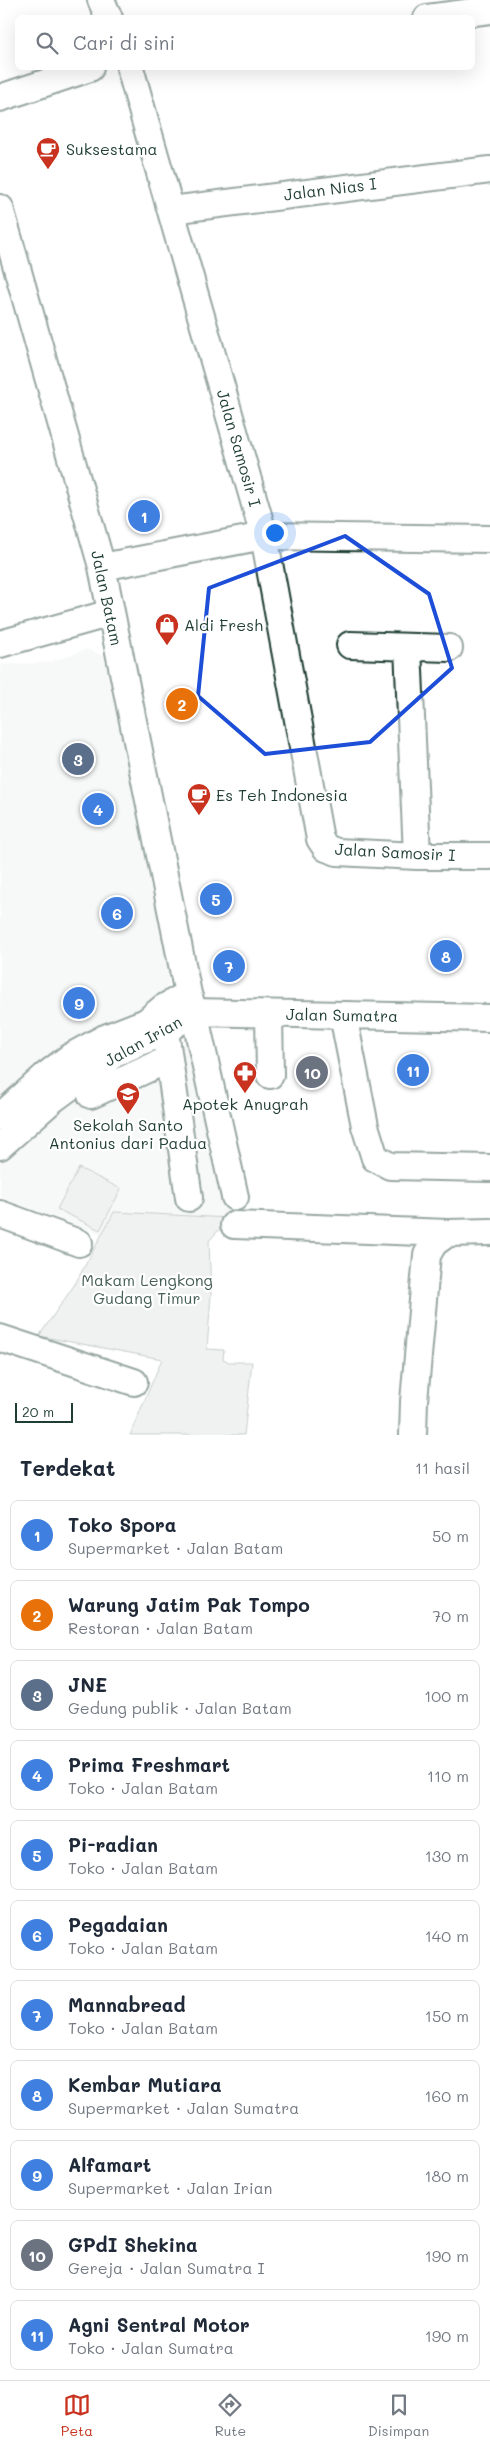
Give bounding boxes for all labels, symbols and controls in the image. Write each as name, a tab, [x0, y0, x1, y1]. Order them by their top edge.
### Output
search box	[15, 15, 475, 70]
icon: search	[33, 29, 61, 57]
text: Cari di sini	[73, 30, 175, 55]
cafe icon: Suksestama	[35, 136, 61, 170]
place label: Suksestama	[66, 138, 157, 159]
street label: Jalan Nias I	[282, 172, 378, 205]
street label: Jalan Samosir I	[213, 387, 266, 509]
pin: 1	[128, 497, 160, 535]
your location	[262, 520, 288, 546]
street label: Jalan Batam	[87, 549, 128, 647]
shop icon: Aldi Fresh	[154, 612, 180, 646]
place label: Aldi Fresh	[184, 614, 263, 635]
pin: 2	[166, 685, 198, 723]
pin: 3	[62, 740, 94, 778]
cafe icon: Es Teh Indonesia	[186, 782, 212, 816]
place label: Es Teh Indonesia	[216, 784, 348, 805]
pin: 4	[82, 790, 114, 828]
street label: Jalan Samosir I	[334, 838, 456, 865]
pin: 5	[200, 880, 232, 918]
pin: 6	[101, 894, 133, 932]
pin: 8	[430, 937, 462, 975]
pin: 7	[213, 947, 245, 985]
pin: 9	[63, 984, 95, 1022]
street label: Jalan Sumatra	[286, 1003, 398, 1026]
street label: Jalan Irian	[100, 1011, 185, 1070]
pin: 11	[397, 1051, 429, 1089]
pin: 10	[296, 1053, 328, 1091]
pharmacy icon: Apotek Anugrah	[232, 1060, 258, 1094]
school or university icon: Sekolah Santo Antonius dari Padua	[115, 1081, 141, 1115]
place label: Apotek Anugrah	[182, 1093, 308, 1114]
place label: Sekolah Santo Antonius dari Padua	[49, 1114, 207, 1153]
park label: Makam Lengkong Gudang Timur	[81, 1269, 213, 1308]
scale bar	[15, 1400, 72, 1423]
text: 20 m	[22, 1402, 54, 1421]
text: Terdekat	[20, 1454, 115, 1481]
text: 11 hasil	[415, 1457, 470, 1478]
text: Toko Spora	[68, 1512, 176, 1537]
text: 1	[33, 1525, 41, 1546]
text: 50 m	[432, 1525, 469, 1546]
text: Supermarket · Jalan Batam	[68, 1537, 283, 1558]
text: Warung Jatim Pak Tompo	[68, 1592, 310, 1617]
text: 2	[33, 1605, 41, 1626]
text: 70 m	[432, 1605, 469, 1626]
text: Restoran · Jalan Batam	[68, 1617, 253, 1638]
text: JNE	[68, 1672, 107, 1697]
text: 3	[32, 1685, 42, 1706]
text: 100 m	[424, 1685, 469, 1706]
text: Gedung publik · Jalan Batam	[68, 1697, 292, 1718]
text: Prima Freshmart	[68, 1752, 230, 1777]
text: 4	[32, 1765, 42, 1786]
text: 110 m	[427, 1765, 469, 1786]
text: Toko · Jalan Batam	[68, 1777, 218, 1798]
text: Pi-radian	[68, 1832, 158, 1857]
text: 5	[32, 1845, 42, 1866]
text: 130 m	[425, 1845, 469, 1866]
text: Toko · Jalan Batam	[68, 1857, 218, 1878]
text: Pegadaian	[68, 1912, 168, 1937]
text: 6	[32, 1925, 42, 1946]
text: 140 m	[425, 1925, 469, 1946]
text: Toko · Jalan Batam	[68, 1937, 218, 1958]
text: Mannabread	[68, 1992, 186, 2017]
text: 7	[33, 2005, 41, 2026]
text: 150 m	[425, 2005, 469, 2026]
text: Toko · Jalan Batam	[68, 2017, 218, 2038]
text: Kembar Mutiara	[68, 2072, 222, 2097]
text: 8	[32, 2085, 42, 2106]
text: 160 m	[424, 2085, 469, 2106]
text: Supermarket · Jalan Sumatra	[68, 2097, 299, 2118]
text: Alfamart	[68, 2152, 151, 2177]
text: 9	[32, 2165, 42, 2186]
text: 180 m	[424, 2165, 469, 2186]
text: Supermarket · Jalan Irian	[68, 2177, 272, 2198]
text: GPdI Shekina	[68, 2232, 198, 2257]
text: 10	[28, 2245, 46, 2266]
text: 190 m	[425, 2245, 469, 2266]
text: Gereja · Jalan Sumatra I	[68, 2257, 265, 2278]
text: Agni Sentral Motor	[68, 2312, 250, 2337]
text: 11	[30, 2325, 44, 2346]
text: 190 m	[425, 2325, 469, 2346]
text: Toko · Jalan Sumatra	[68, 2337, 234, 2358]
tab: Peta	[61, 2391, 93, 2440]
tab: Rute	[215, 2391, 246, 2440]
tab: Disimpan	[368, 2391, 429, 2440]

